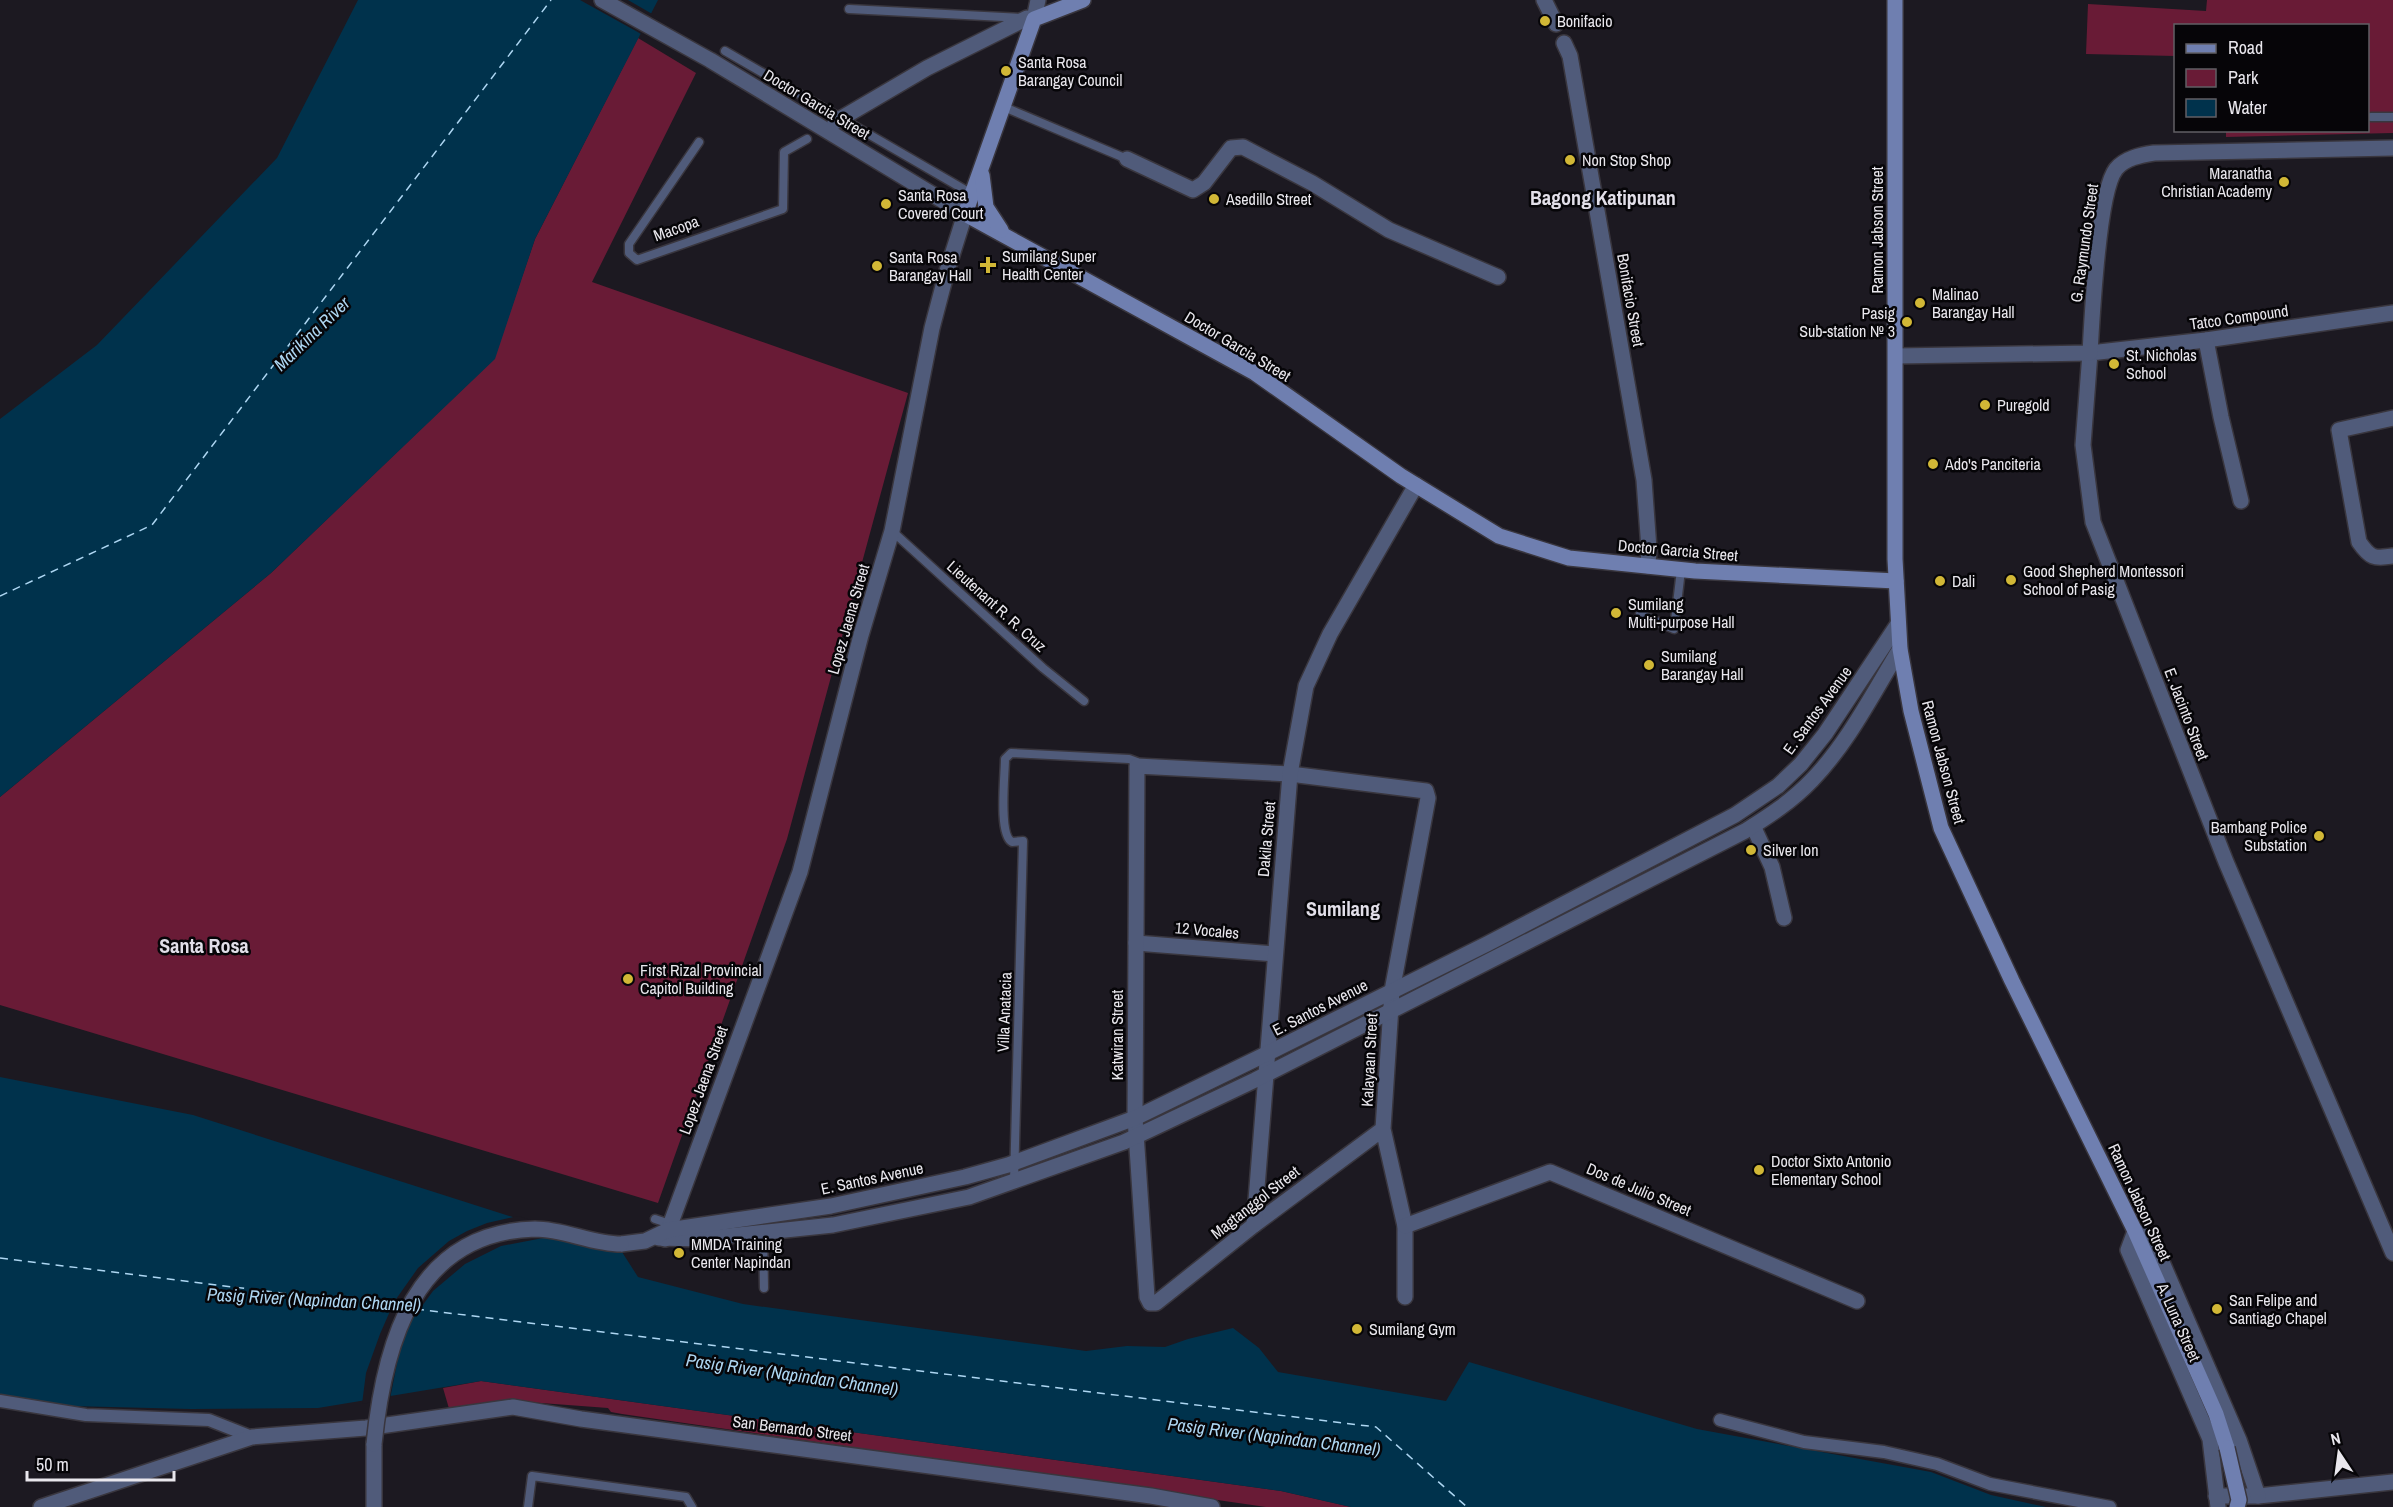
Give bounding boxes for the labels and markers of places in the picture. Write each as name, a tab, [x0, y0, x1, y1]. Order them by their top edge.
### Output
place label: Bonifacio	[1557, 10, 1612, 32]
marker: Bonifacio	[1538, 14, 1552, 28]
place label: Santa Rosa Barangay Council	[1018, 51, 1122, 91]
marker: Santa Rosa Barangay Council	[999, 64, 1013, 78]
place label: Non Stop Shop	[1582, 149, 1671, 171]
marker: Non Stop Shop	[1563, 153, 1577, 167]
place label: Maranatha Christian Academy	[2161, 162, 2273, 202]
marker: Maranatha Christian Academy	[2277, 175, 2291, 189]
place label: Santa Rosa Covered Court	[898, 184, 984, 224]
place label: Asedillo Street	[1225, 188, 1312, 210]
marker: Asedillo Street	[1207, 192, 1221, 206]
marker: Santa Rosa Covered Court	[879, 197, 893, 211]
place label: Sumilang Super Health Center	[1002, 245, 1097, 285]
place label: Santa Rosa Barangay Hall	[889, 246, 971, 286]
marker: Sumilang Super Health Center	[979, 256, 997, 274]
marker: Santa Rosa Barangay Hall	[870, 259, 884, 273]
place label: Malinao Barangay Hall	[1932, 283, 2014, 323]
marker: Malinao Barangay Hall	[1913, 296, 1927, 310]
place label: Pasig Sub-station № 3	[1799, 302, 1896, 342]
marker: Pasig Sub-station № 3	[1900, 315, 1914, 329]
place label: St. Nicholas School	[2126, 344, 2197, 384]
marker: St. Nicholas School	[2107, 357, 2121, 371]
place label: Puregold	[1997, 394, 2050, 416]
marker: Puregold	[1978, 398, 1992, 412]
place label: Ado's Panciteria	[1944, 453, 2042, 475]
marker: Ado's Panciteria	[1926, 457, 1940, 471]
place label: Good Shepherd Montessori School of Pasig	[2023, 560, 2184, 600]
place label: Dali	[1952, 570, 1975, 592]
marker: Good Shepherd Montessori School of Pasig	[2004, 573, 2018, 587]
marker: Dali	[1933, 574, 1947, 588]
place label: Sumilang Multi-purpose Hall	[1628, 593, 1735, 633]
marker: Sumilang Multi-purpose Hall	[1609, 606, 1623, 620]
place label: Sumilang Barangay Hall	[1661, 645, 1743, 685]
marker: Sumilang Barangay Hall	[1642, 658, 1656, 672]
place label: Bambang Police Substation	[2211, 816, 2307, 856]
marker: Bambang Police Substation	[2312, 829, 2326, 843]
place label: Silver Ion	[1763, 839, 1818, 861]
marker: Silver Ion	[1744, 843, 1758, 857]
place label: First Rizal Provincial Capitol Building	[640, 959, 762, 999]
marker: First Rizal Provincial Capitol Building	[621, 972, 635, 986]
place label: Doctor Sixto Antonio Elementary School	[1771, 1150, 1891, 1190]
marker: Doctor Sixto Antonio Elementary School	[1752, 1163, 1766, 1177]
place label: MMDA Training Center Napindan	[691, 1233, 791, 1273]
marker: MMDA Training Center Napindan	[672, 1246, 686, 1260]
place label: San Felipe and Santiago Chapel	[2229, 1289, 2327, 1329]
marker: San Felipe and Santiago Chapel	[2210, 1302, 2224, 1316]
place label: Sumilang Gym	[1369, 1318, 1456, 1340]
marker: Sumilang Gym	[1350, 1322, 1364, 1336]

